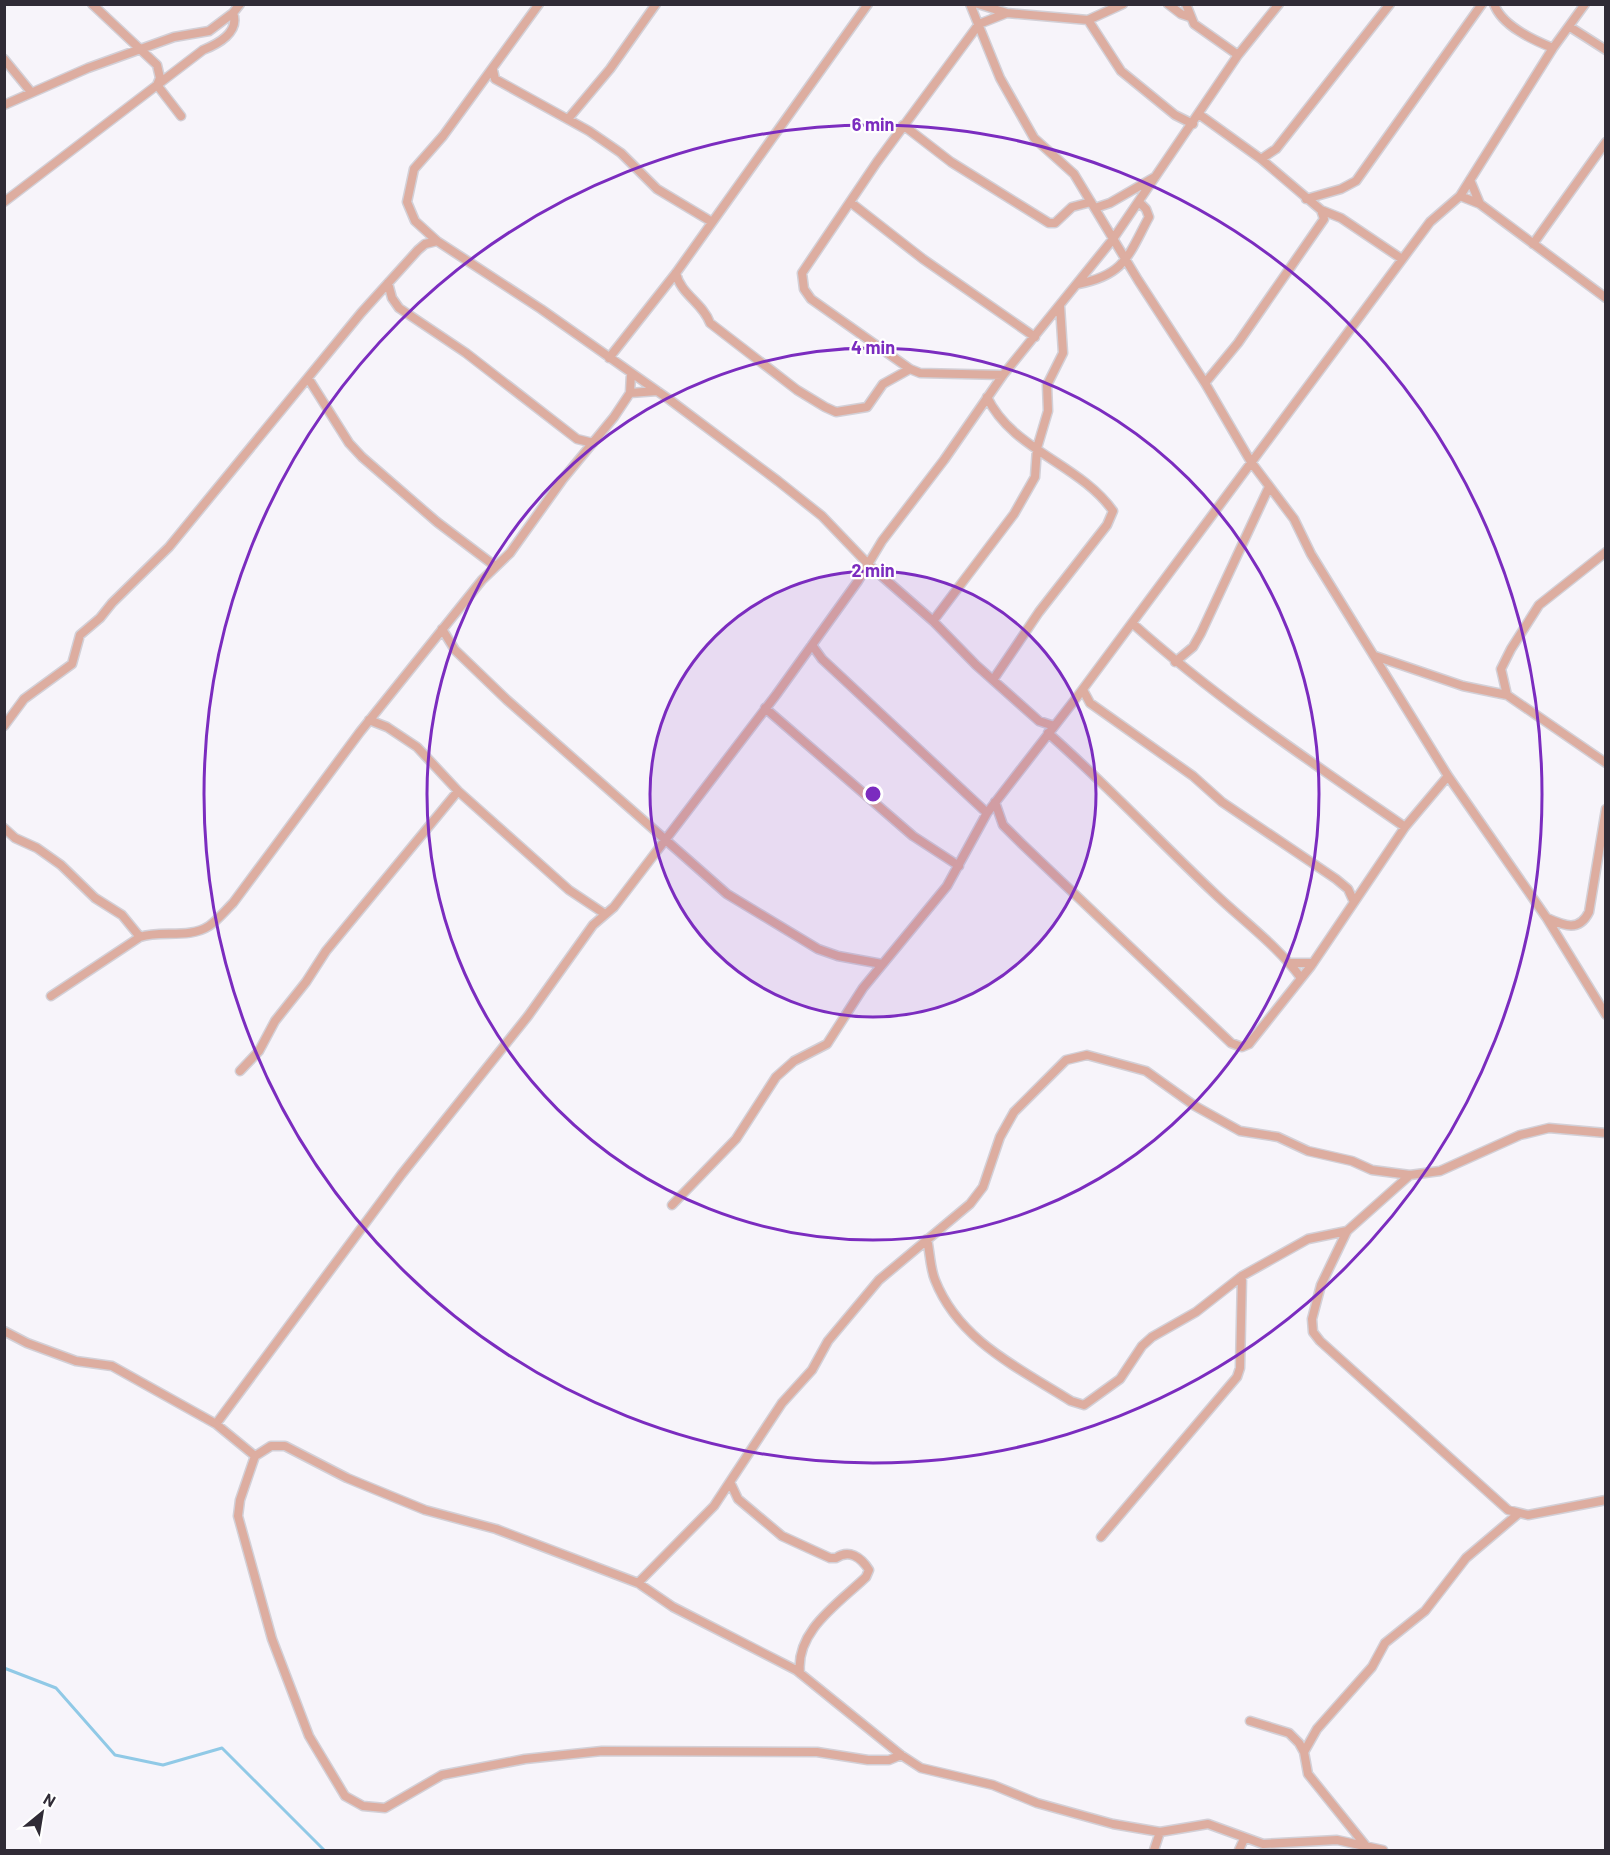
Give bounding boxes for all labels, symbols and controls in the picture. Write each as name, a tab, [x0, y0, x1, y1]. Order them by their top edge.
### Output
text: 6 min	[852, 113, 894, 135]
text: 4 min	[851, 336, 895, 358]
text: 2 min	[851, 559, 895, 581]
centre of rings	[863, 784, 883, 804]
north arrow	[12, 1783, 72, 1843]
text: N	[40, 1789, 59, 1810]

